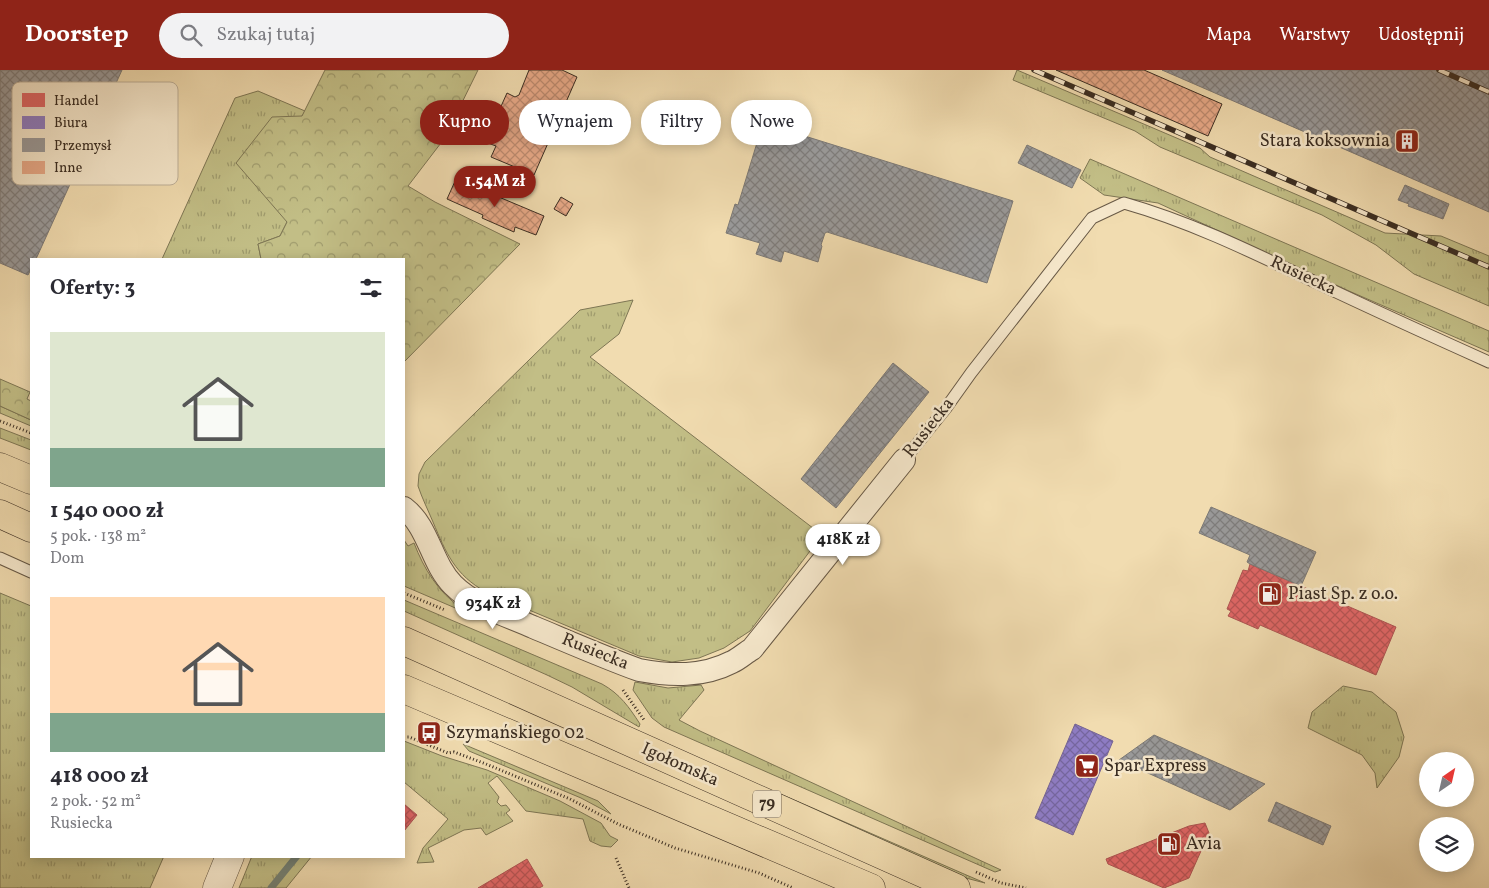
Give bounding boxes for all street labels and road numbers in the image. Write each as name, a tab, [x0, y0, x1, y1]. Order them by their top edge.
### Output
street label: Rusiecka	[1266, 250, 1340, 302]
street label: Rusiecka	[897, 393, 961, 463]
street label: Rusiecka	[558, 627, 632, 677]
street label: Igołomska	[637, 737, 723, 793]
road number: 79	[753, 791, 781, 818]

